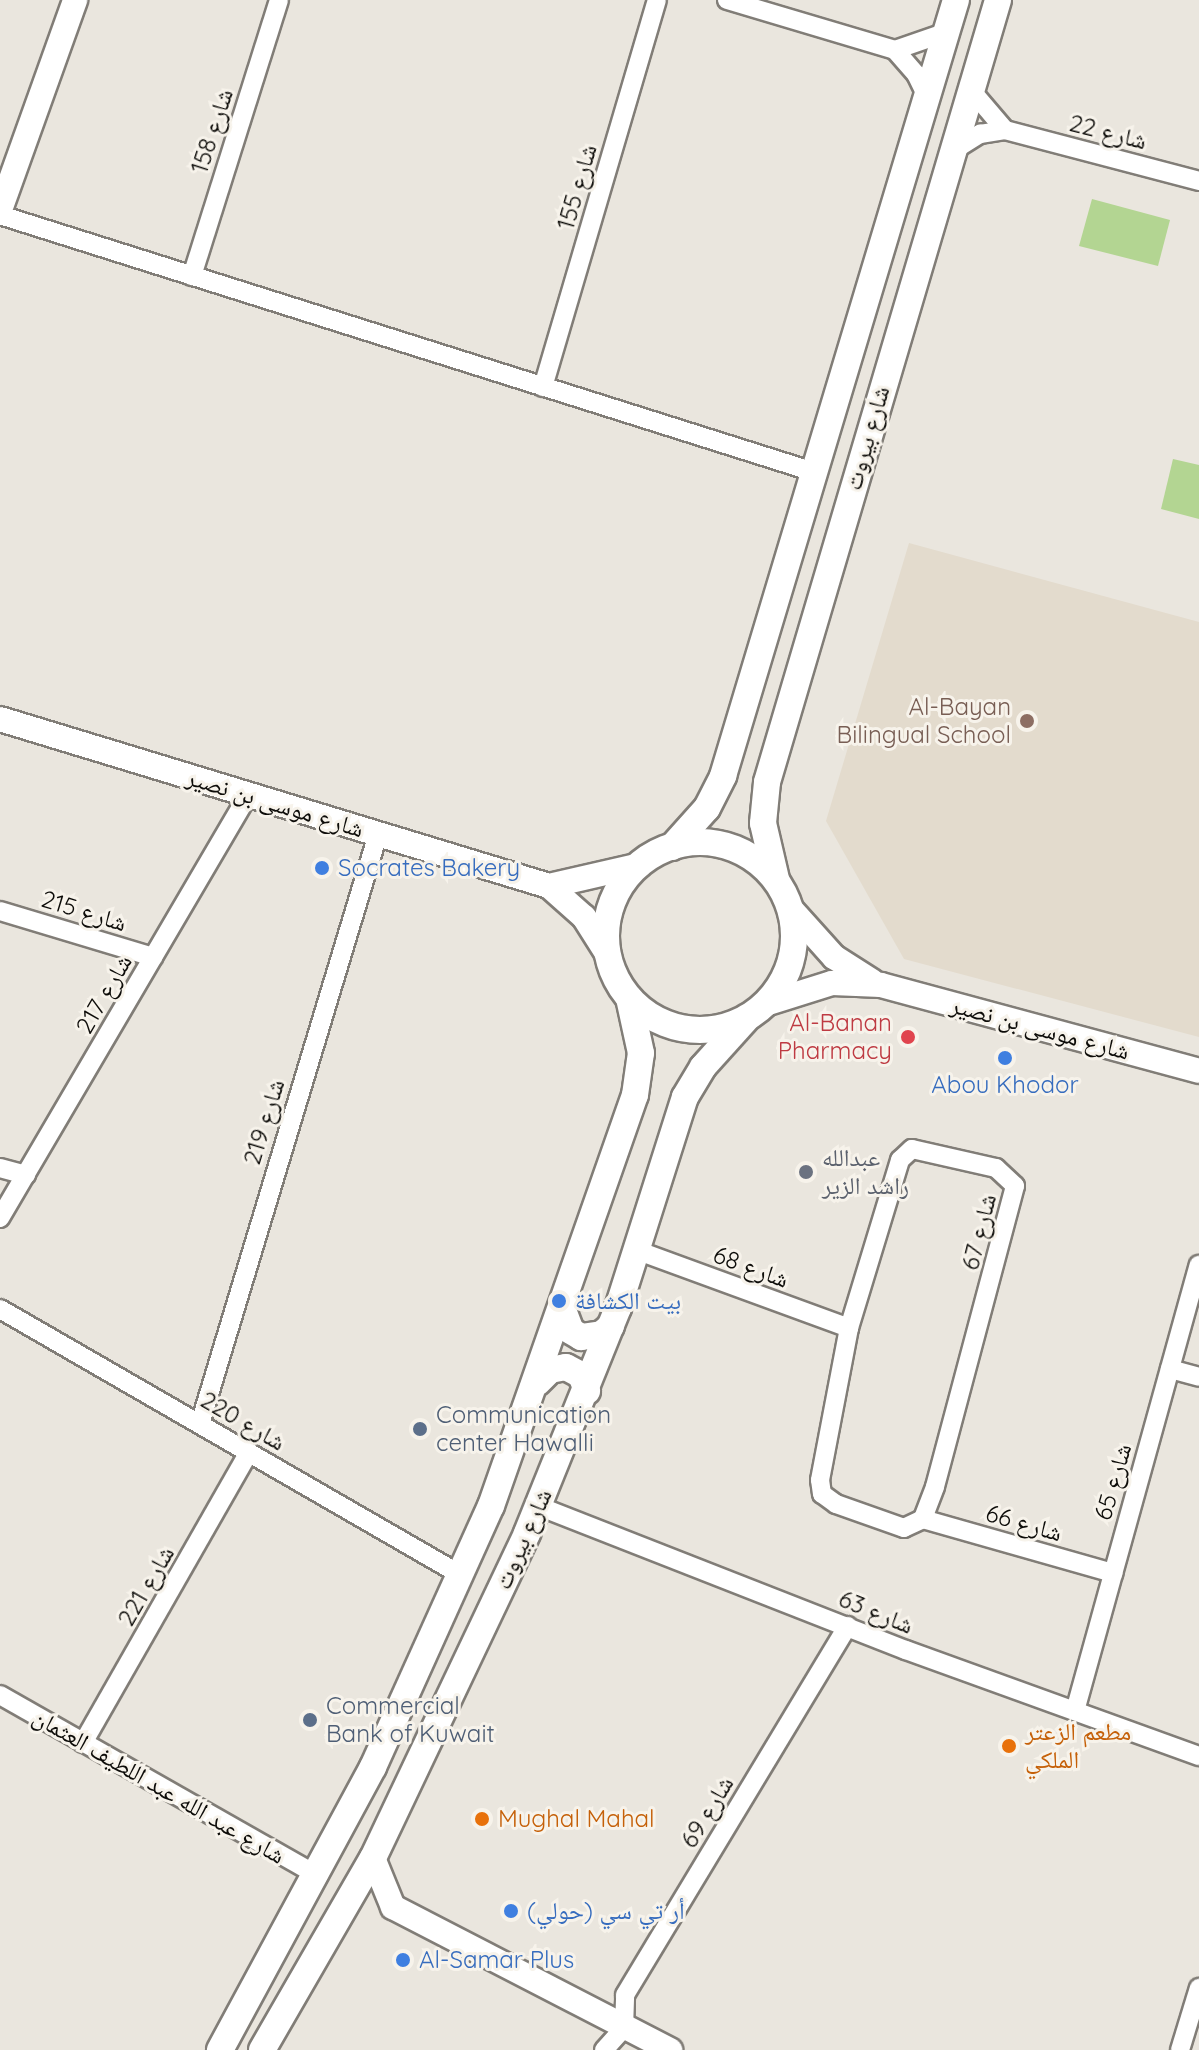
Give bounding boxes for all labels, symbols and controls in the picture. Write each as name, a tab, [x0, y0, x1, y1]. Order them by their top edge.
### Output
street label: شارع 158	[185, 85, 239, 177]
street label: شارع 22	[1066, 108, 1150, 156]
street label: شارع 155	[551, 141, 603, 233]
street label: شارع بيروت	[838, 383, 896, 493]
place label: Al-Bayan Bilingual School	[837, 693, 1011, 749]
marker: Al-Bayan Bilingual School	[1018, 712, 1036, 730]
street label: شارع موسى بن نصير	[183, 762, 367, 844]
place label: Socrates Bakery	[338, 854, 520, 882]
marker: Socrates Bakery	[313, 859, 331, 877]
street label: شارع 215	[38, 884, 130, 938]
street label: شارع 217	[70, 949, 138, 1039]
street label: شارع موسى بن نصير	[947, 990, 1133, 1066]
place label: Al-Banan Pharmacy	[778, 1009, 892, 1065]
marker: Al-Banan Pharmacy	[899, 1028, 917, 1046]
marker: Abou Khodor	[996, 1049, 1014, 1067]
place label: Abou Khodor	[931, 1071, 1079, 1099]
street label: شارع 219	[237, 1076, 291, 1168]
place label: عبدالله راشد الزير	[822, 1144, 909, 1200]
marker: عبدالله راشد الزير	[797, 1163, 815, 1181]
street label: شارع 67	[956, 1191, 1002, 1273]
street label: شارع 68	[709, 1240, 793, 1294]
place label: بيت الكشافة	[575, 1287, 681, 1315]
marker: بيت الكشافة	[550, 1292, 568, 1310]
street label: شارع 220	[196, 1385, 290, 1457]
place label: Communication center Hawalli	[436, 1401, 611, 1457]
marker: Communication center Hawalli	[411, 1420, 429, 1438]
street label: شارع 65	[1088, 1440, 1138, 1524]
street label: شارع بيروت	[488, 1484, 558, 1594]
street label: شارع 66	[983, 1498, 1065, 1548]
street label: شارع 221	[112, 1541, 180, 1631]
street label: شارع 63	[835, 1584, 917, 1640]
place label: Commercial Bank of Kuwait	[326, 1692, 495, 1748]
street label: شارع عبد الله عبد اللطيف العثمان	[28, 1702, 290, 1870]
marker: Commercial Bank of Kuwait	[301, 1711, 319, 1729]
place label: مطعم الزعتر الملكي	[1025, 1718, 1131, 1774]
marker: مطعم الزعتر الملكي	[1000, 1737, 1018, 1755]
street label: شارع 69	[674, 1771, 740, 1853]
place label: Mughal Mahal	[498, 1805, 655, 1833]
marker: Mughal Mahal	[473, 1810, 491, 1828]
place label: أر تي سي (حولي)	[527, 1897, 685, 1925]
marker: أر تي سي (حولي)	[502, 1902, 520, 1920]
place label: Al-Samar Plus	[419, 1946, 574, 1974]
marker: Al-Samar Plus	[394, 1951, 412, 1969]

